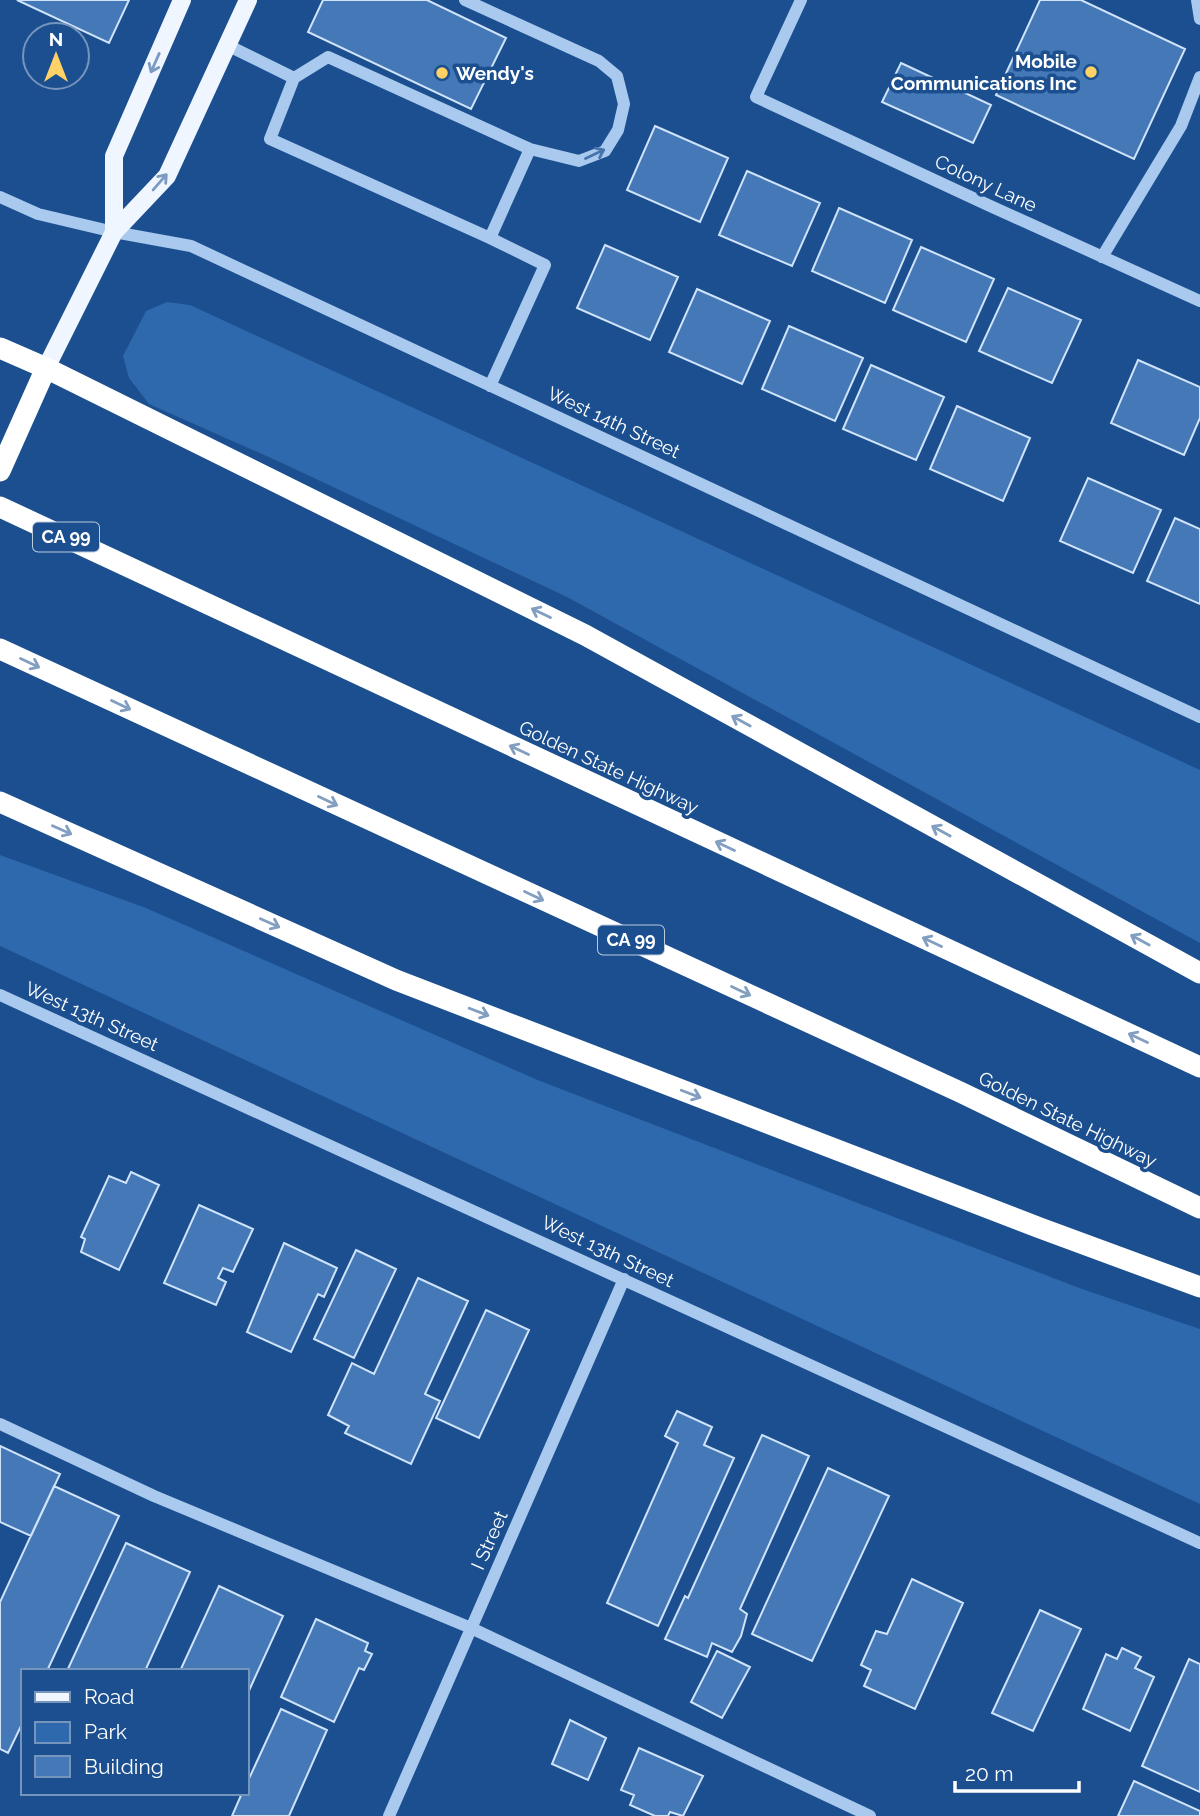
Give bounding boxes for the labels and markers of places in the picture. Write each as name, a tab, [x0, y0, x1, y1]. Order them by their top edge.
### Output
place label: Mobile Communications Inc	[891, 50, 1077, 94]
place label: Wendy's	[456, 62, 534, 84]
marker: Mobile Communications Inc	[1083, 64, 1099, 80]
marker: Wendy's	[434, 65, 450, 81]

